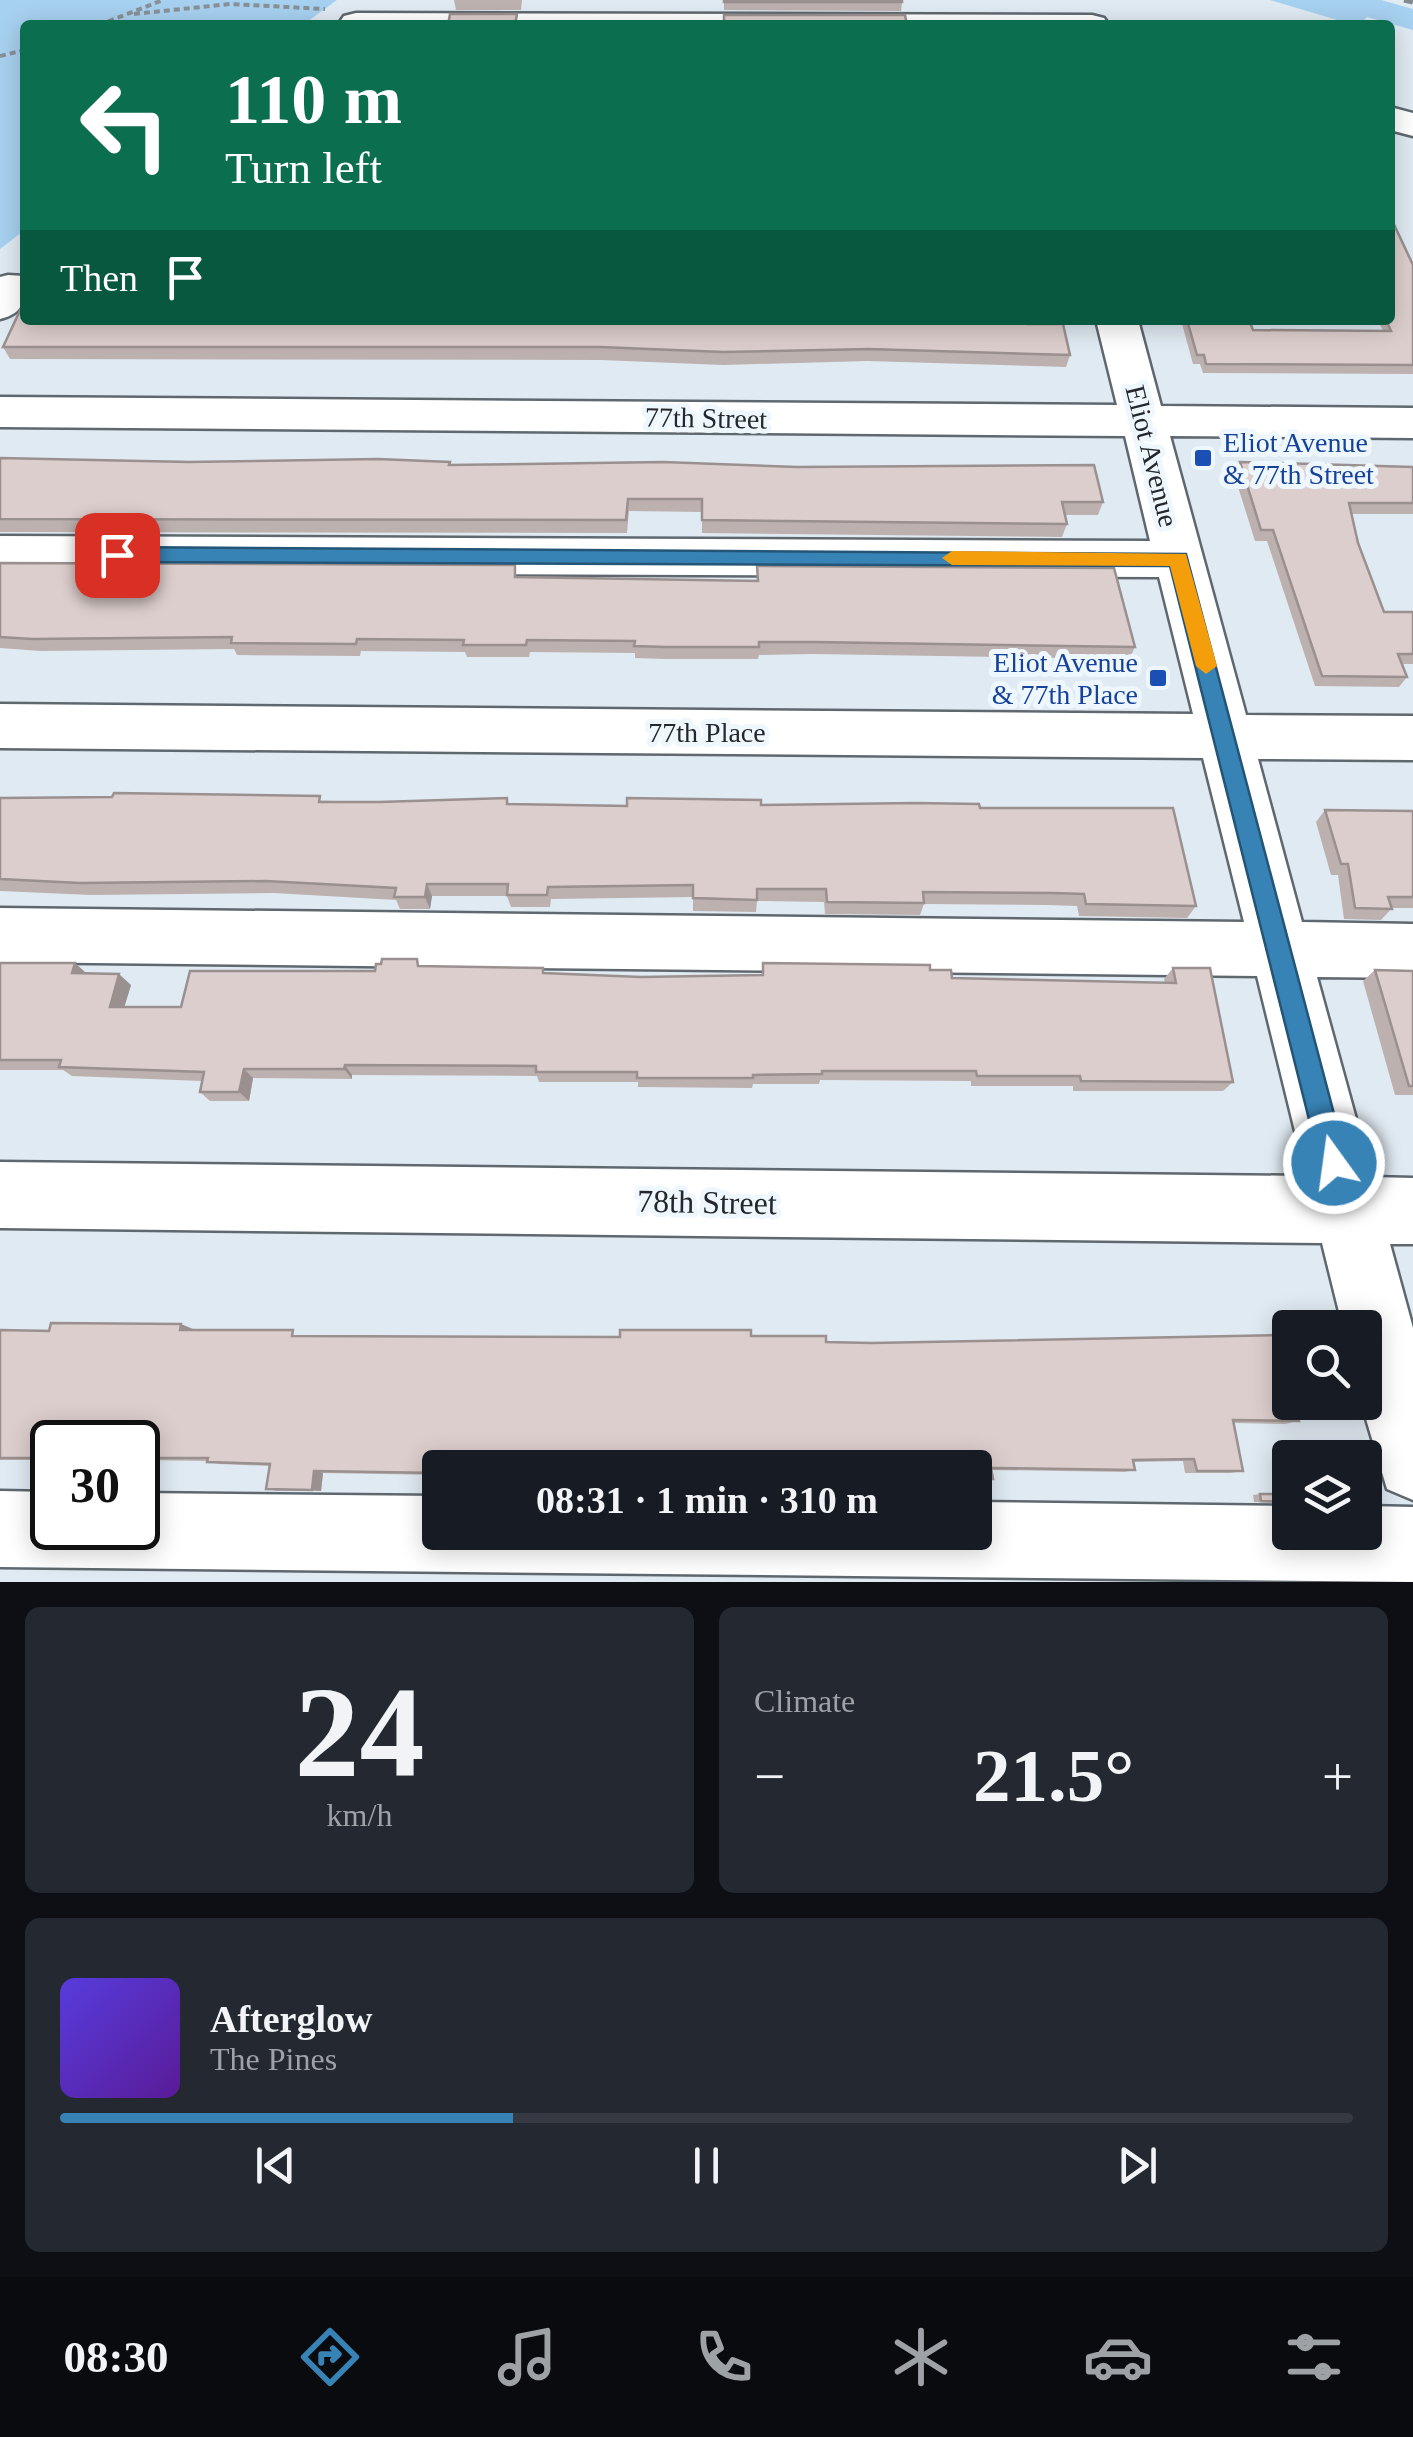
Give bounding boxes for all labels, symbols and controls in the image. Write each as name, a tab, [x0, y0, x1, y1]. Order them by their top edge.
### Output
icon: left	[60, 60, 190, 190]
text: 110 m	[225, 61, 402, 138]
text: Turn left	[225, 143, 382, 193]
icon: arrive	[158, 250, 213, 305]
text: Then	[60, 257, 138, 299]
street label: Eliot Avenue	[1119, 382, 1185, 530]
street label: 77th Street	[645, 401, 768, 435]
place label: Eliot Avenue & 77th Street	[1223, 427, 1374, 490]
marker: Eliot Avenue & 77th Street	[1192, 447, 1214, 469]
pin	[75, 513, 160, 598]
icon: arrive	[90, 528, 145, 583]
place label: Eliot Avenue & 77th Place	[992, 647, 1138, 710]
marker: Eliot Avenue & 77th Place	[1147, 667, 1169, 689]
street label: 77th Place	[648, 717, 766, 748]
position arrow	[1282, 1111, 1386, 1215]
street label: 78th Street	[637, 1183, 777, 1221]
map controls	[1272, 1310, 1382, 1550]
button: search	[1272, 1310, 1382, 1420]
speed limit sign: 30	[30, 1420, 160, 1550]
button: layers	[1272, 1440, 1382, 1550]
text: 08:31 · 1 min · 310 m	[536, 1479, 878, 1521]
text: 24	[295, 1660, 425, 1804]
text: Climate	[754, 1683, 855, 1719]
text: 21.5°	[973, 1734, 1134, 1817]
text: −	[754, 1746, 785, 1807]
text: +	[1322, 1746, 1353, 1807]
text: km/h	[327, 1797, 392, 1833]
text: Afterglow	[210, 1998, 372, 2040]
text: The Pines	[210, 2041, 337, 2077]
icon: previous	[248, 2138, 303, 2193]
icon: pause	[679, 2138, 734, 2193]
icon: next	[1110, 2138, 1165, 2193]
icon: directions	[295, 2322, 365, 2392]
icon: music	[492, 2322, 562, 2392]
icon: phone	[689, 2322, 759, 2392]
icon: climate	[886, 2322, 956, 2392]
icon: car	[1083, 2322, 1153, 2392]
icon: filters	[1279, 2322, 1349, 2392]
text: 08:30	[63, 2332, 168, 2382]

